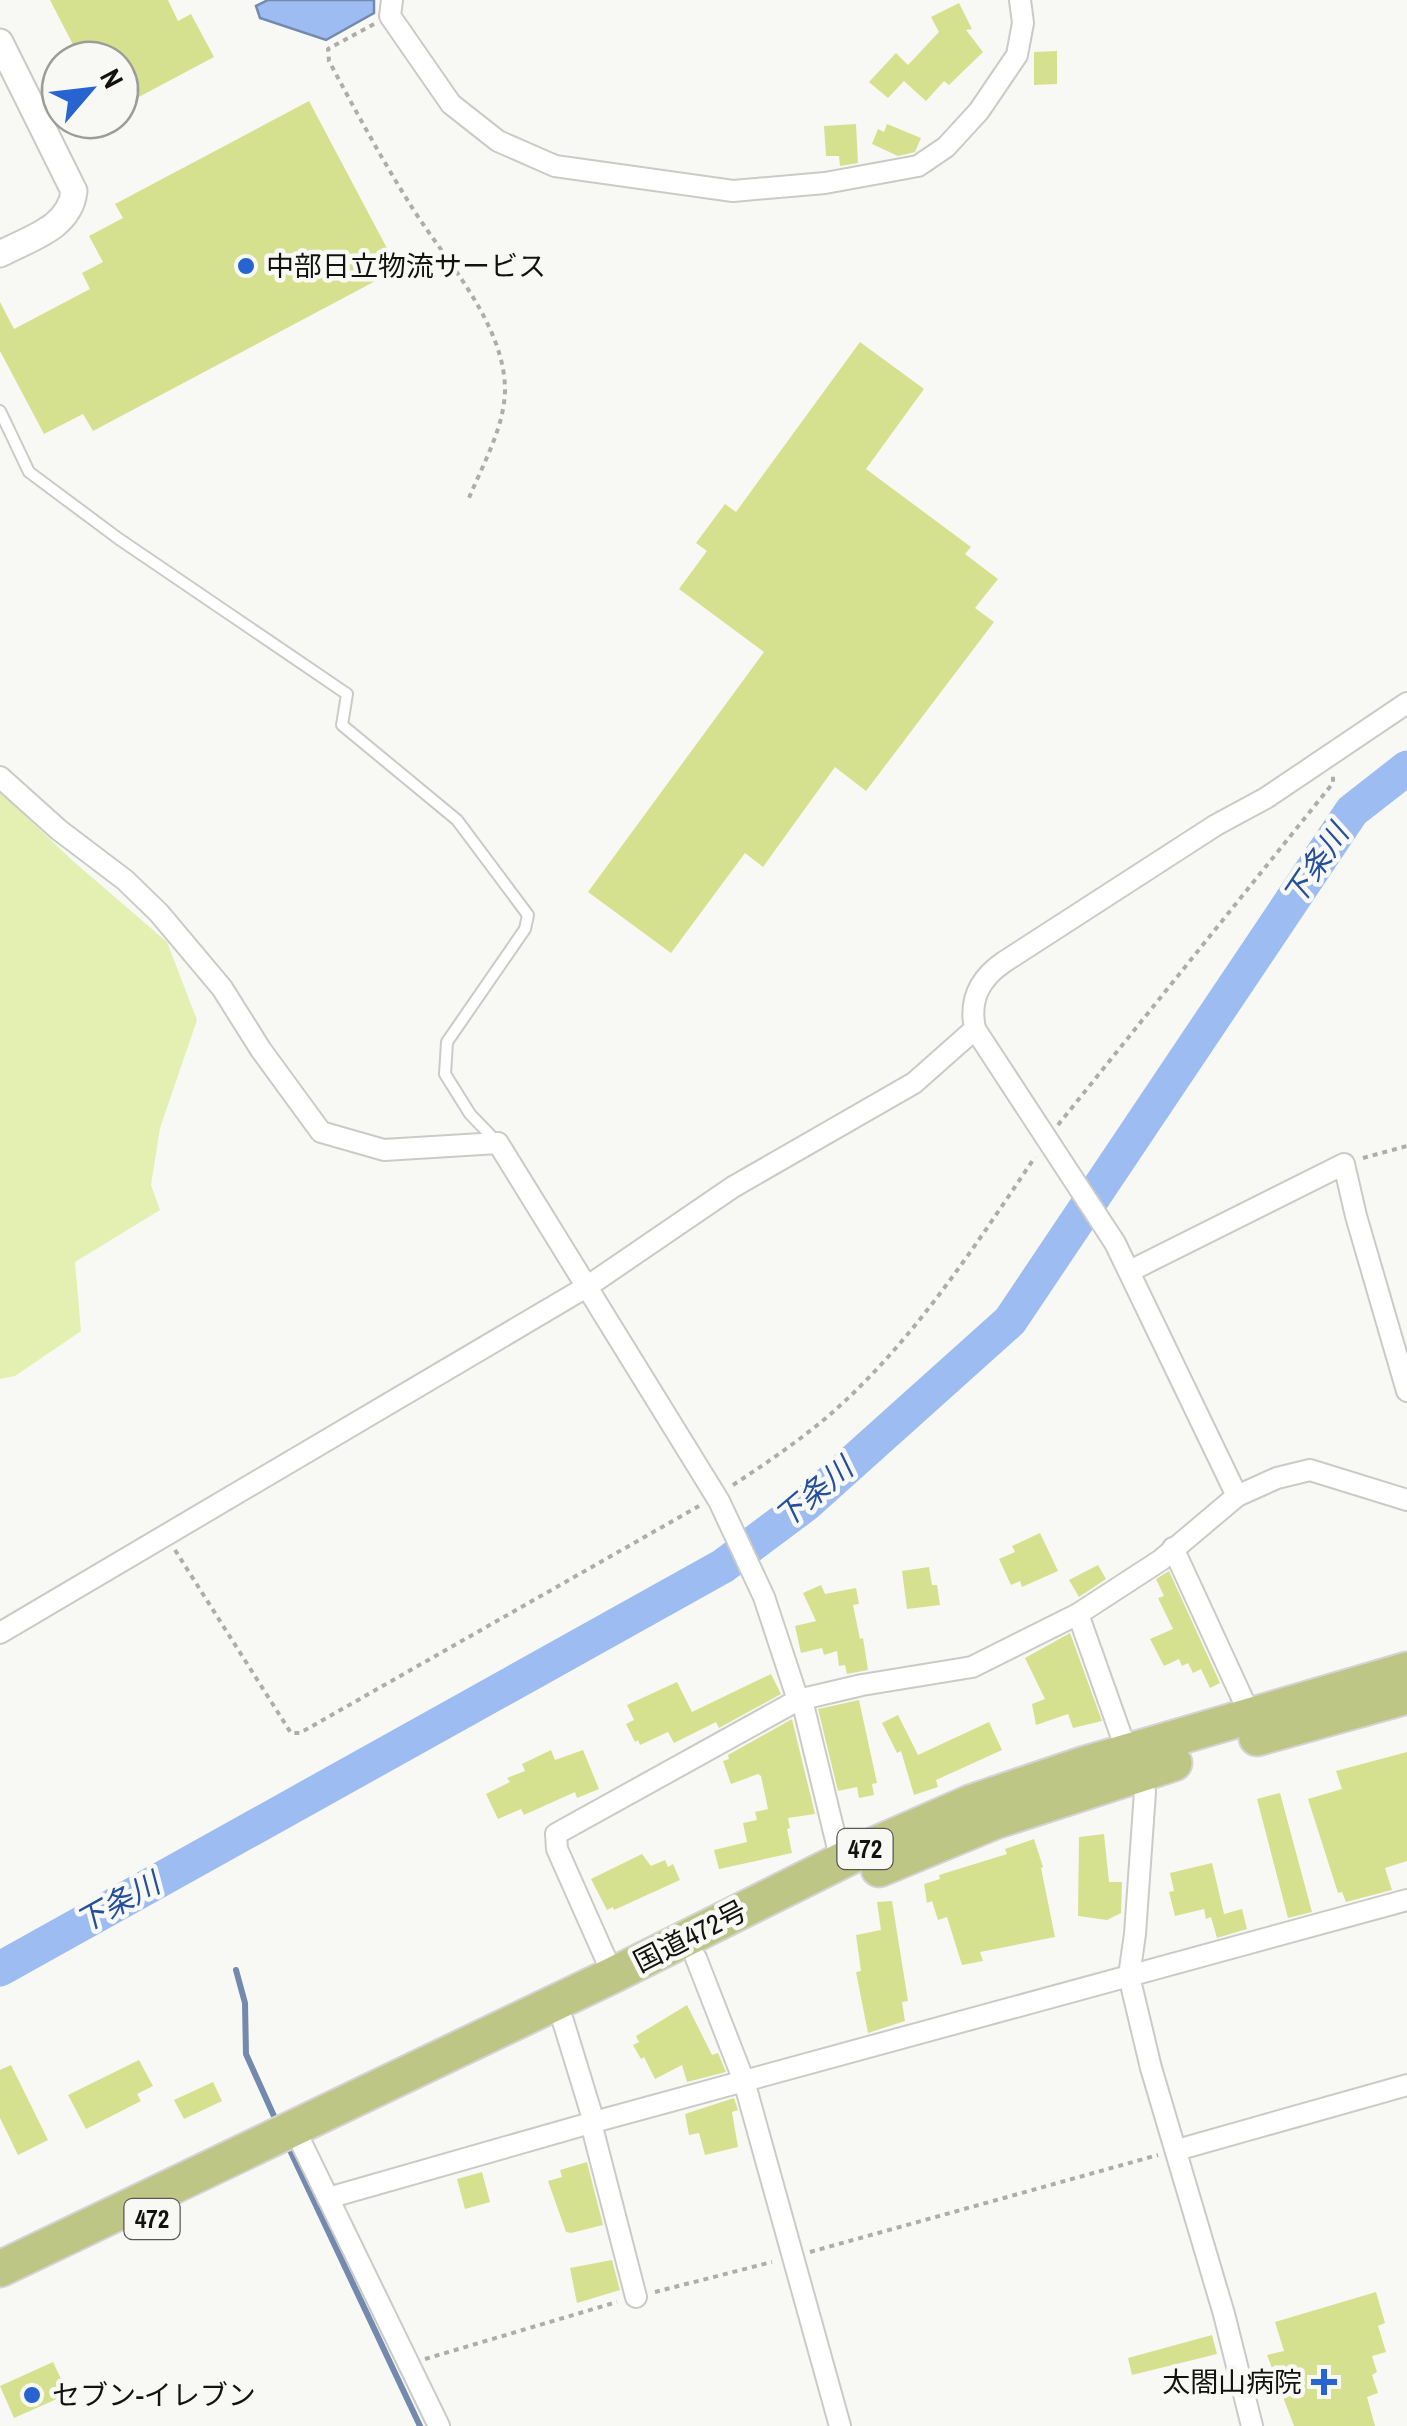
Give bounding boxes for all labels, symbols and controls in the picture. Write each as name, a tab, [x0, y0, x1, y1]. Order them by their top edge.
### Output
north arrow	[40, 40, 140, 140]
text: N	[91, 62, 133, 95]
place label: 中部日立物流サービス	[266, 247, 546, 285]
marker: 中部日立物流サービス	[235, 255, 257, 277]
water label: 下条川	[1273, 813, 1359, 913]
water label: 下条川	[766, 1446, 863, 1536]
road number: 472	[838, 1829, 892, 1869]
water label: 下条川	[68, 1861, 169, 1941]
street label: 国道472号	[627, 1891, 753, 1981]
road number: 472	[124, 2199, 180, 2239]
place label: 太閤山病院	[1162, 2363, 1302, 2401]
marker: 太閤山病院	[1311, 2369, 1337, 2395]
place label: セブン-イレブン	[52, 2376, 256, 2414]
marker: セブン-イレブン	[21, 2384, 43, 2406]

